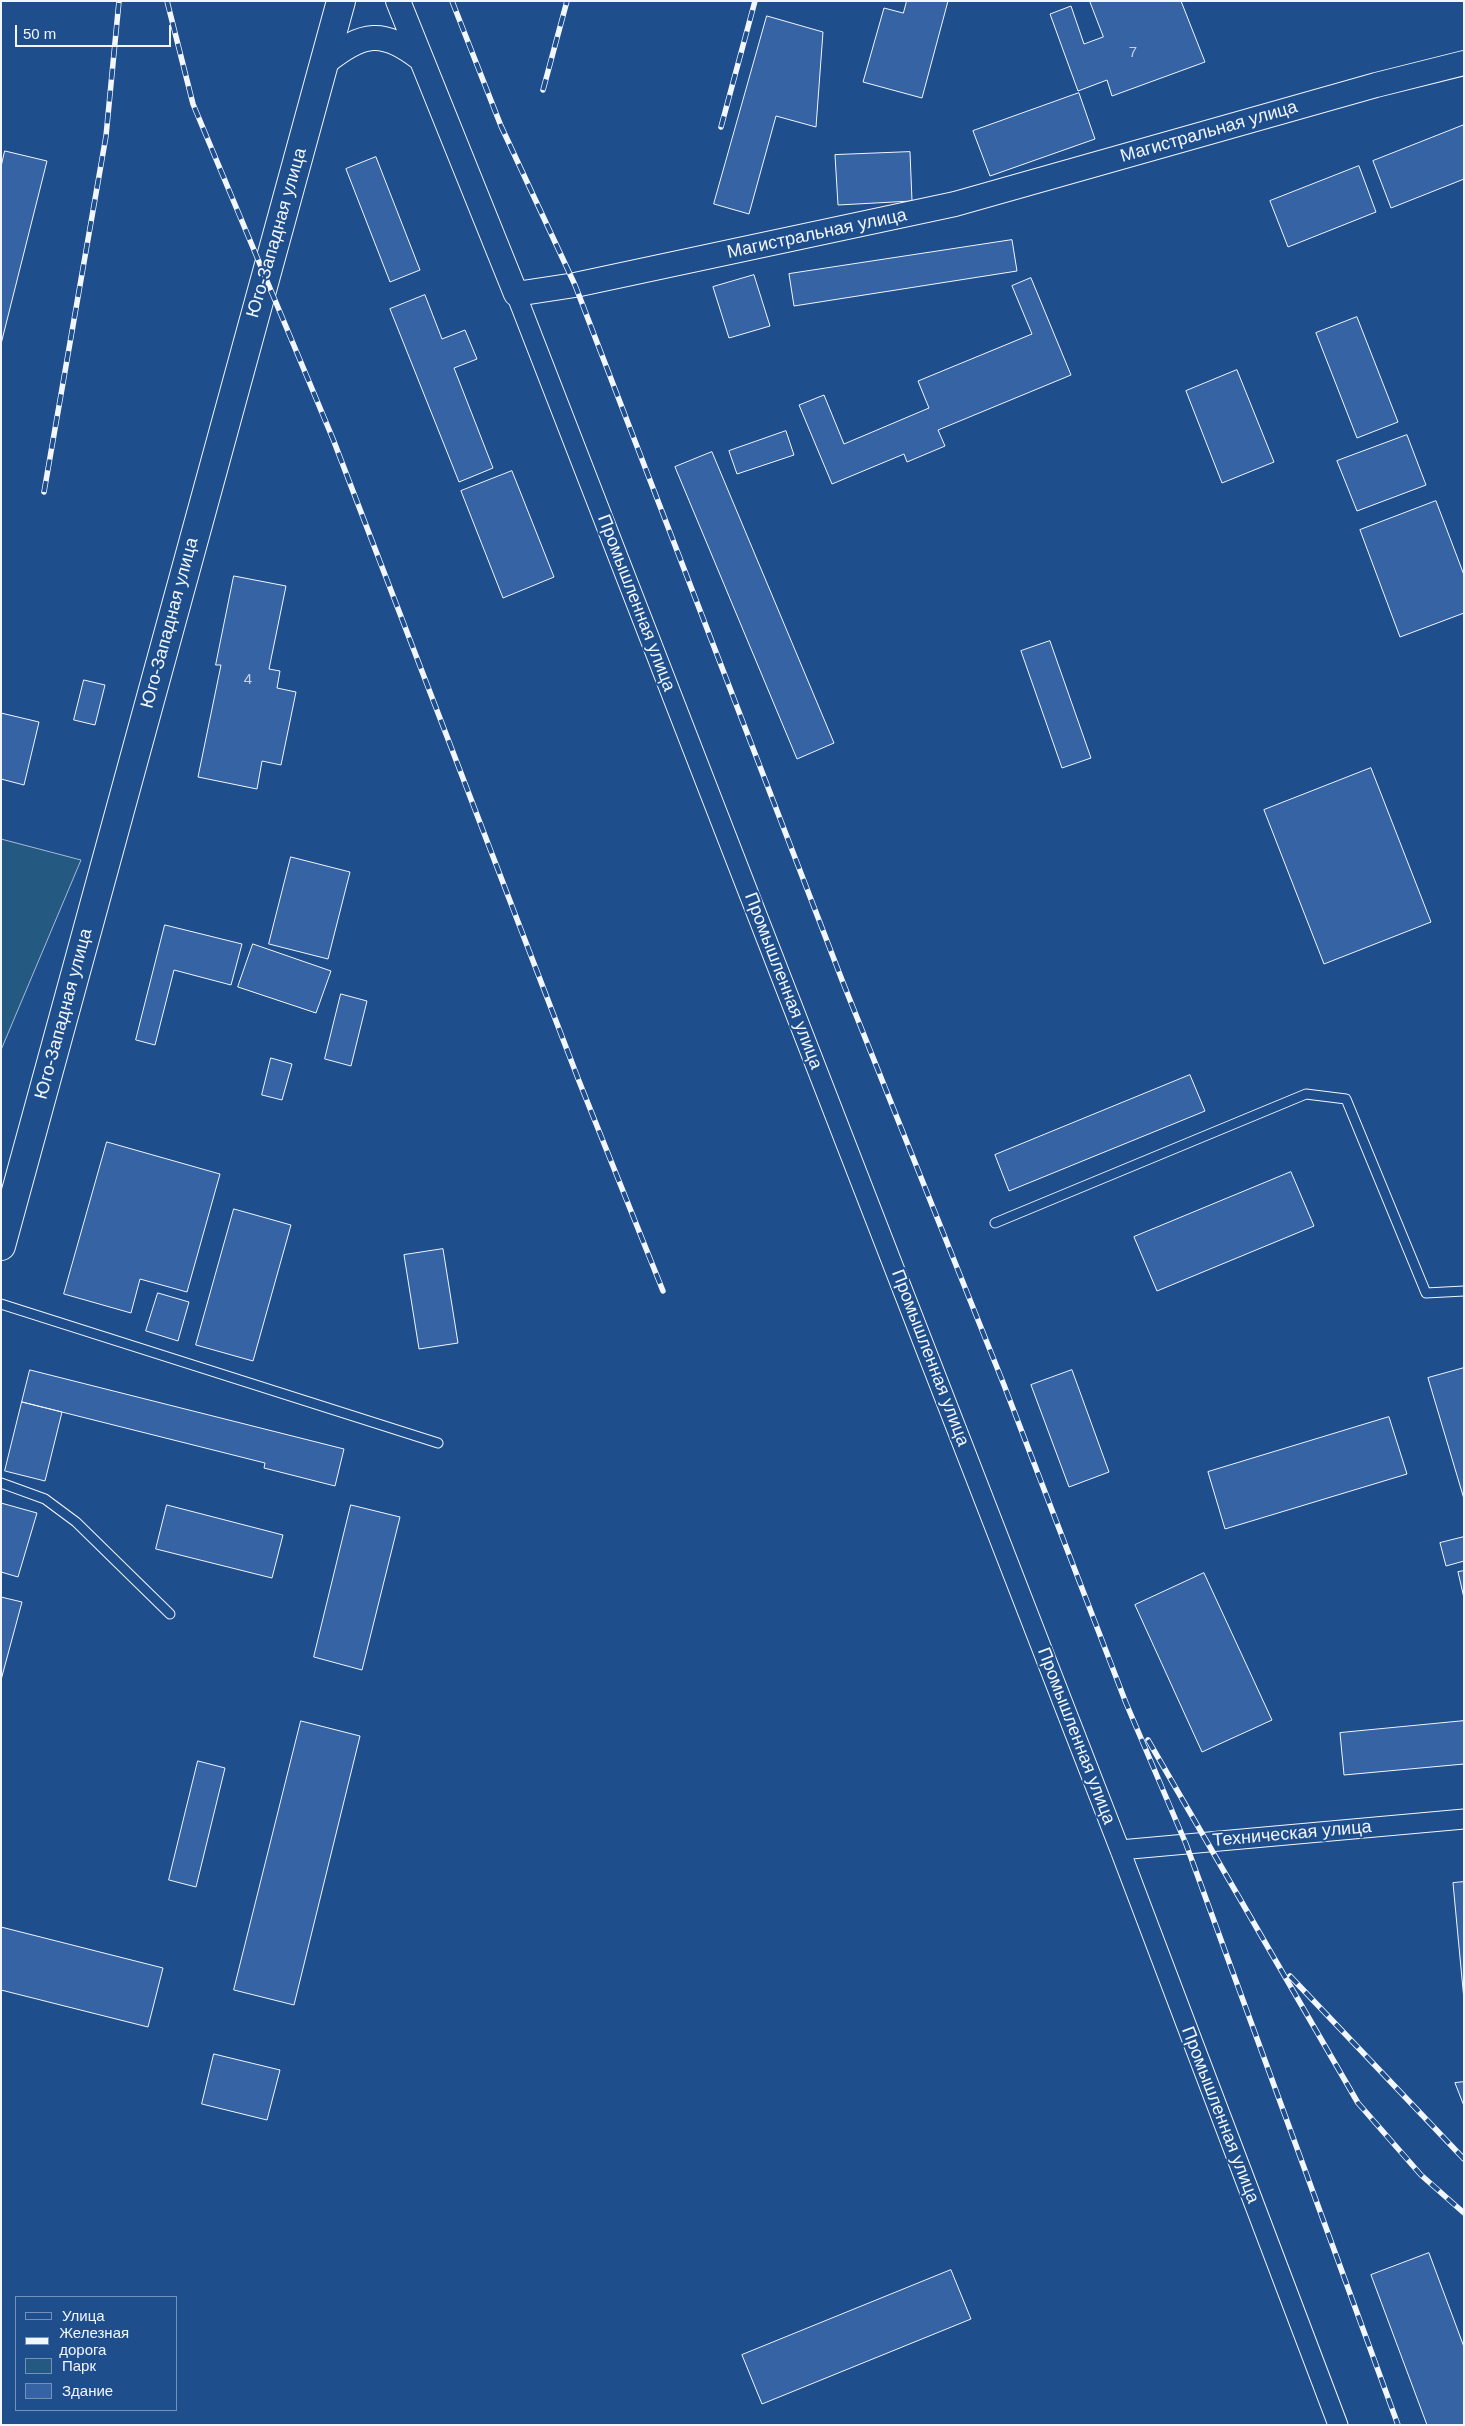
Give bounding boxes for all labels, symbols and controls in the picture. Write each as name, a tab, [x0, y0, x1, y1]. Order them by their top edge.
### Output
scale bar	[18, 15, 174, 47]
text: 50 m	[23, 25, 56, 42]
house number: 7	[1129, 44, 1137, 62]
street label: Магистральная улица	[1118, 96, 1300, 168]
street label: Юго-Западная улица	[242, 146, 312, 320]
street label: Магистральная улица	[725, 204, 909, 264]
street label: Промышленная улица	[592, 512, 680, 694]
street label: Юго-Западная улица	[137, 535, 203, 711]
house number: 4	[244, 671, 252, 689]
street label: Промышленная улица	[739, 890, 827, 1072]
street label: Юго-Западная улица	[31, 926, 97, 1102]
street label: Промышленная улица	[886, 1267, 974, 1449]
street label: Промышленная улица	[1032, 1645, 1120, 1827]
street label: Техническая улица	[1212, 1816, 1372, 1852]
street label: Промышленная улица	[1176, 2024, 1264, 2206]
legend	[15, 2296, 178, 2411]
text: Улица	[62, 2307, 105, 2324]
text: Железная дорога	[59, 2324, 129, 2358]
text: Парк	[62, 2357, 96, 2374]
text: Здание	[62, 2382, 113, 2399]

